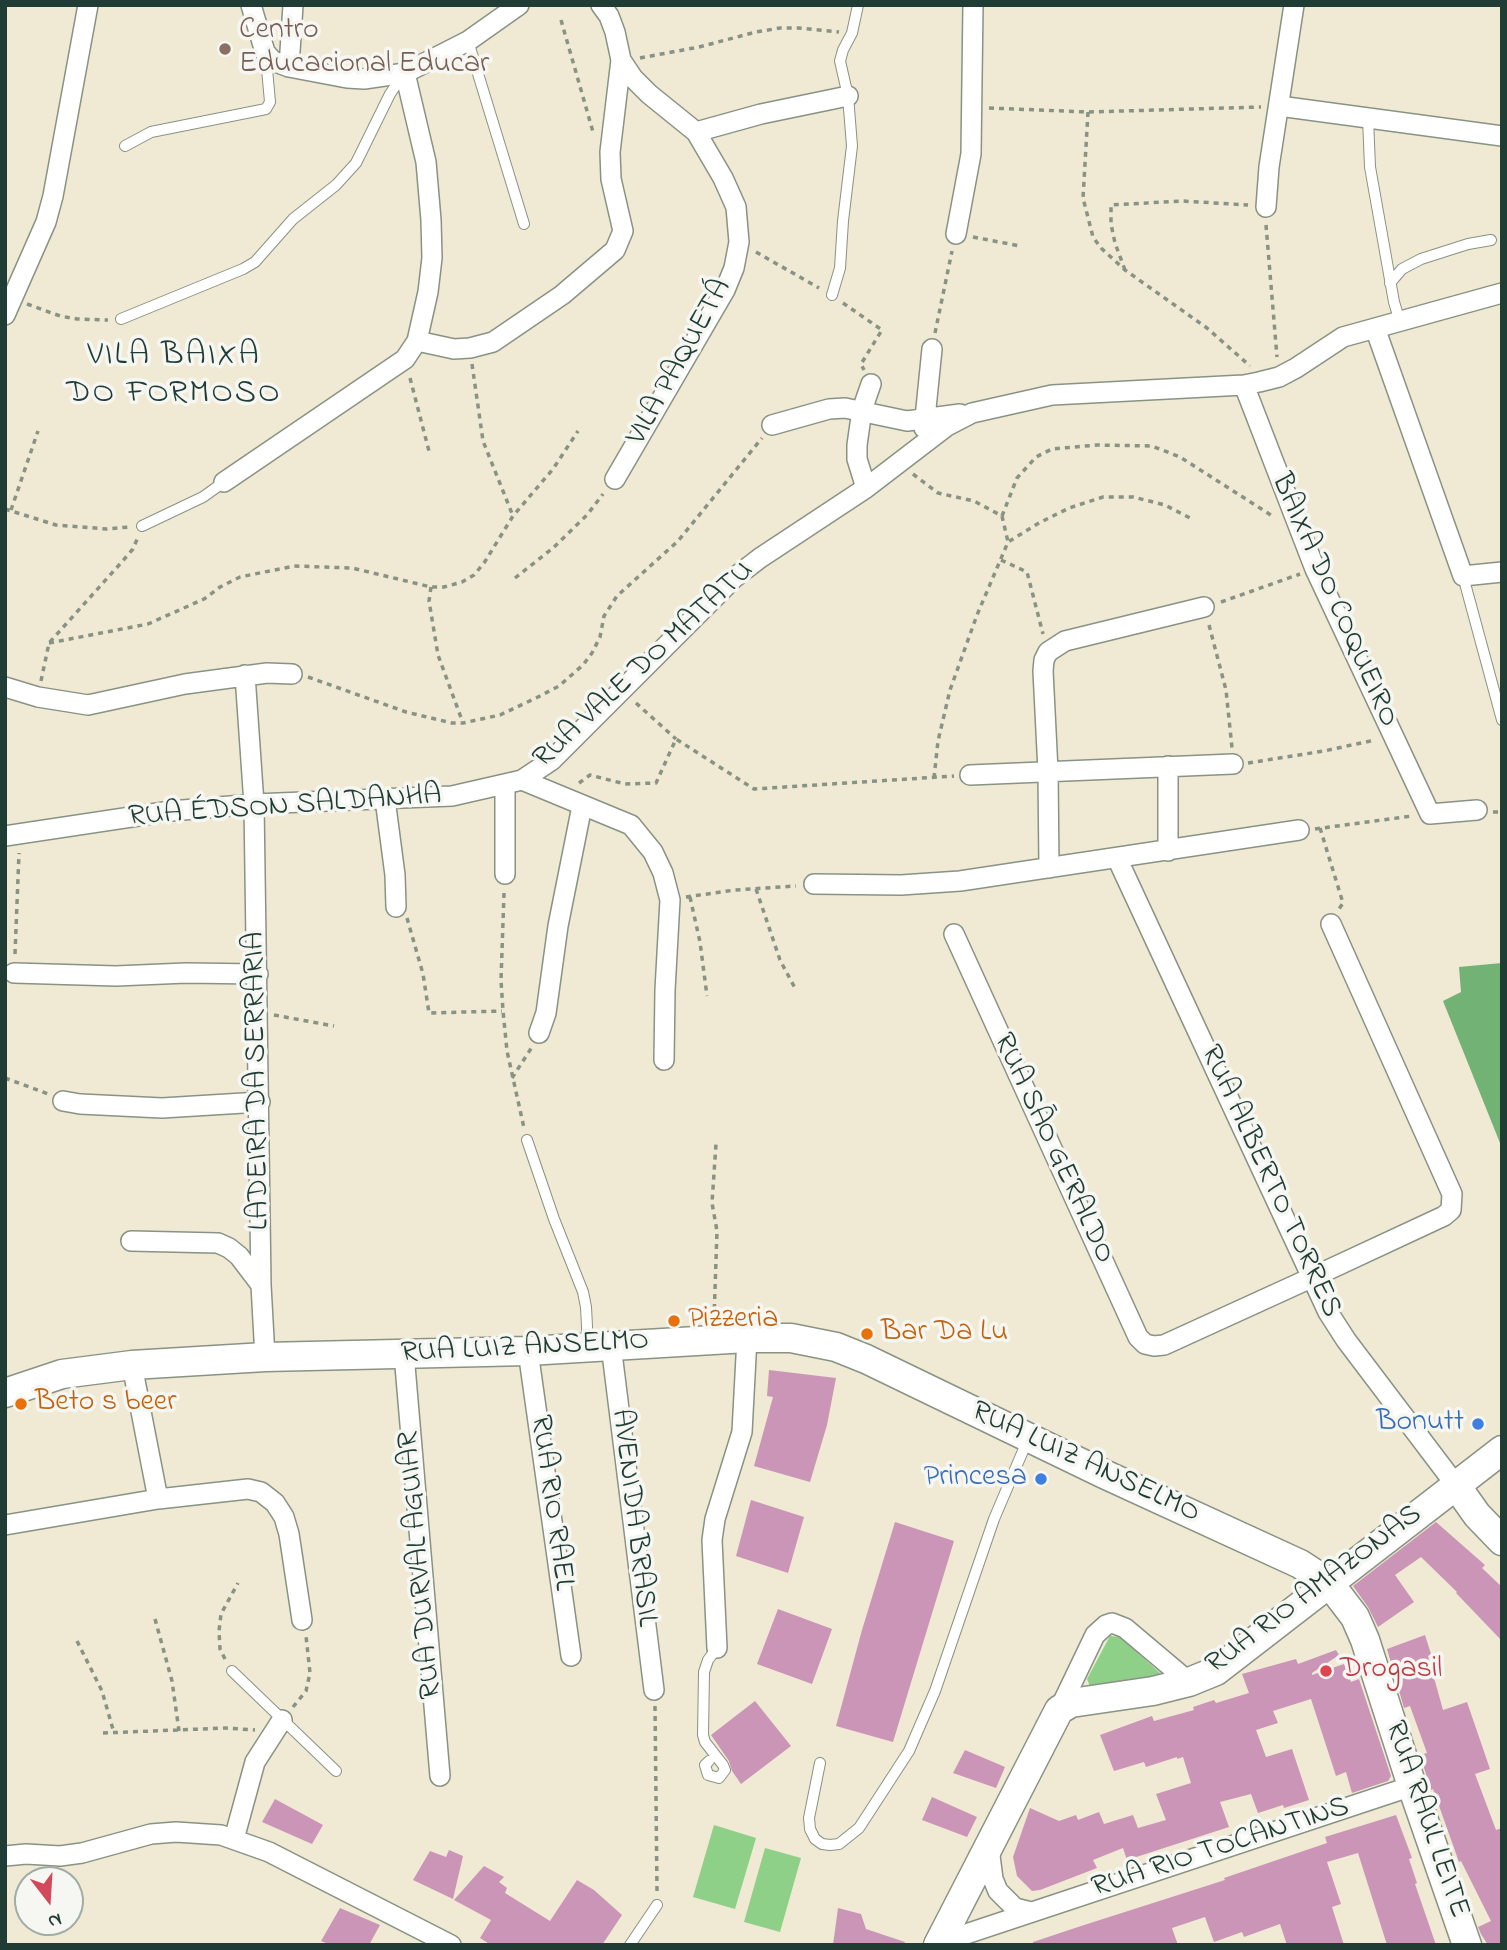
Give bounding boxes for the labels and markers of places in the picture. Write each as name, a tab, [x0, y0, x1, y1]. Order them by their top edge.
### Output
place label: Centro Educacional Educar	[239, 14, 489, 84]
marker: Centro Educacional Educar	[217, 41, 233, 57]
place label: Pizzeria	[688, 1303, 778, 1339]
marker: Pizzeria	[666, 1313, 682, 1329]
place label: Bar Da Lu	[881, 1316, 1008, 1352]
marker: Bar Da Lu	[859, 1326, 875, 1342]
place label: Beto s beer	[35, 1386, 177, 1422]
marker: Beto s beer	[13, 1396, 29, 1412]
place label: Bonutt	[1376, 1406, 1464, 1442]
marker: Bonutt	[1470, 1416, 1486, 1432]
place label: Princesa	[924, 1461, 1027, 1497]
marker: Princesa	[1033, 1471, 1049, 1487]
place label: Drogasil	[1340, 1653, 1442, 1689]
marker: Drogasil	[1318, 1663, 1334, 1679]

